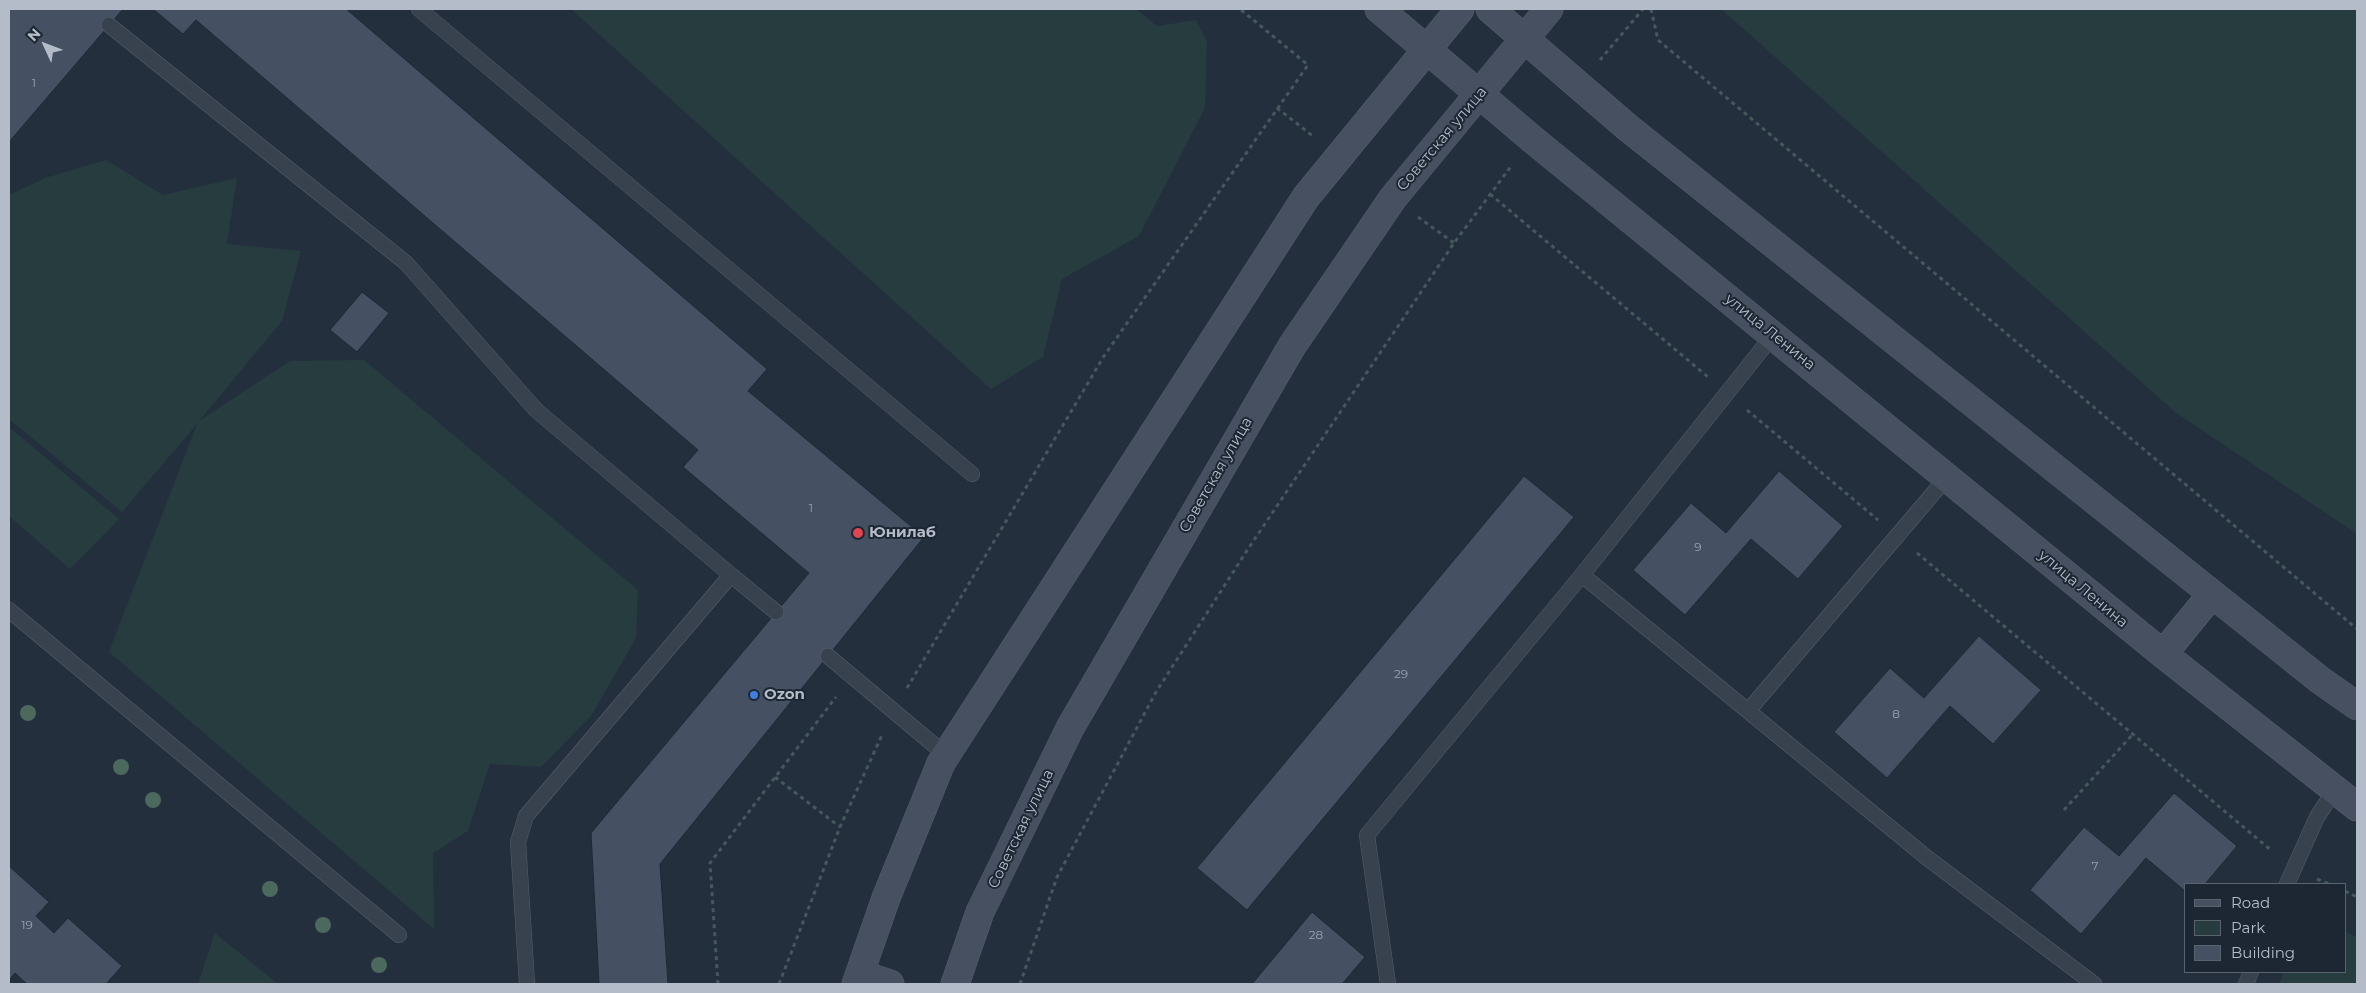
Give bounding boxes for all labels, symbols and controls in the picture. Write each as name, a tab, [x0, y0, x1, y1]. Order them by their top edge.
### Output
north arrow	[20, 20, 70, 70]
text: N	[24, 24, 44, 45]
house number: 1	[32, 76, 36, 90]
street label: Советская улица	[1393, 83, 1491, 195]
street label: улица Ленина	[1721, 290, 1819, 374]
street label: Советская улица	[1176, 414, 1256, 536]
house number: 1	[809, 501, 813, 515]
place label: Юнилаб	[869, 524, 936, 542]
marker: Юнилаб	[851, 526, 865, 540]
house number: 9	[1694, 540, 1702, 554]
street label: улица Ленина	[2035, 546, 2131, 632]
house number: 29	[1394, 667, 1408, 681]
place label: Ozon	[764, 686, 805, 704]
marker: Ozon	[748, 689, 760, 701]
house number: 8	[1892, 707, 1900, 721]
street label: Советская улица	[984, 766, 1058, 892]
house number: 7	[2091, 859, 2099, 873]
legend	[2184, 883, 2346, 973]
text: Road	[2231, 893, 2270, 912]
house number: 19	[21, 918, 33, 932]
text: Park	[2231, 918, 2265, 937]
house number: 28	[1309, 928, 1323, 942]
text: Building	[2231, 943, 2295, 962]

